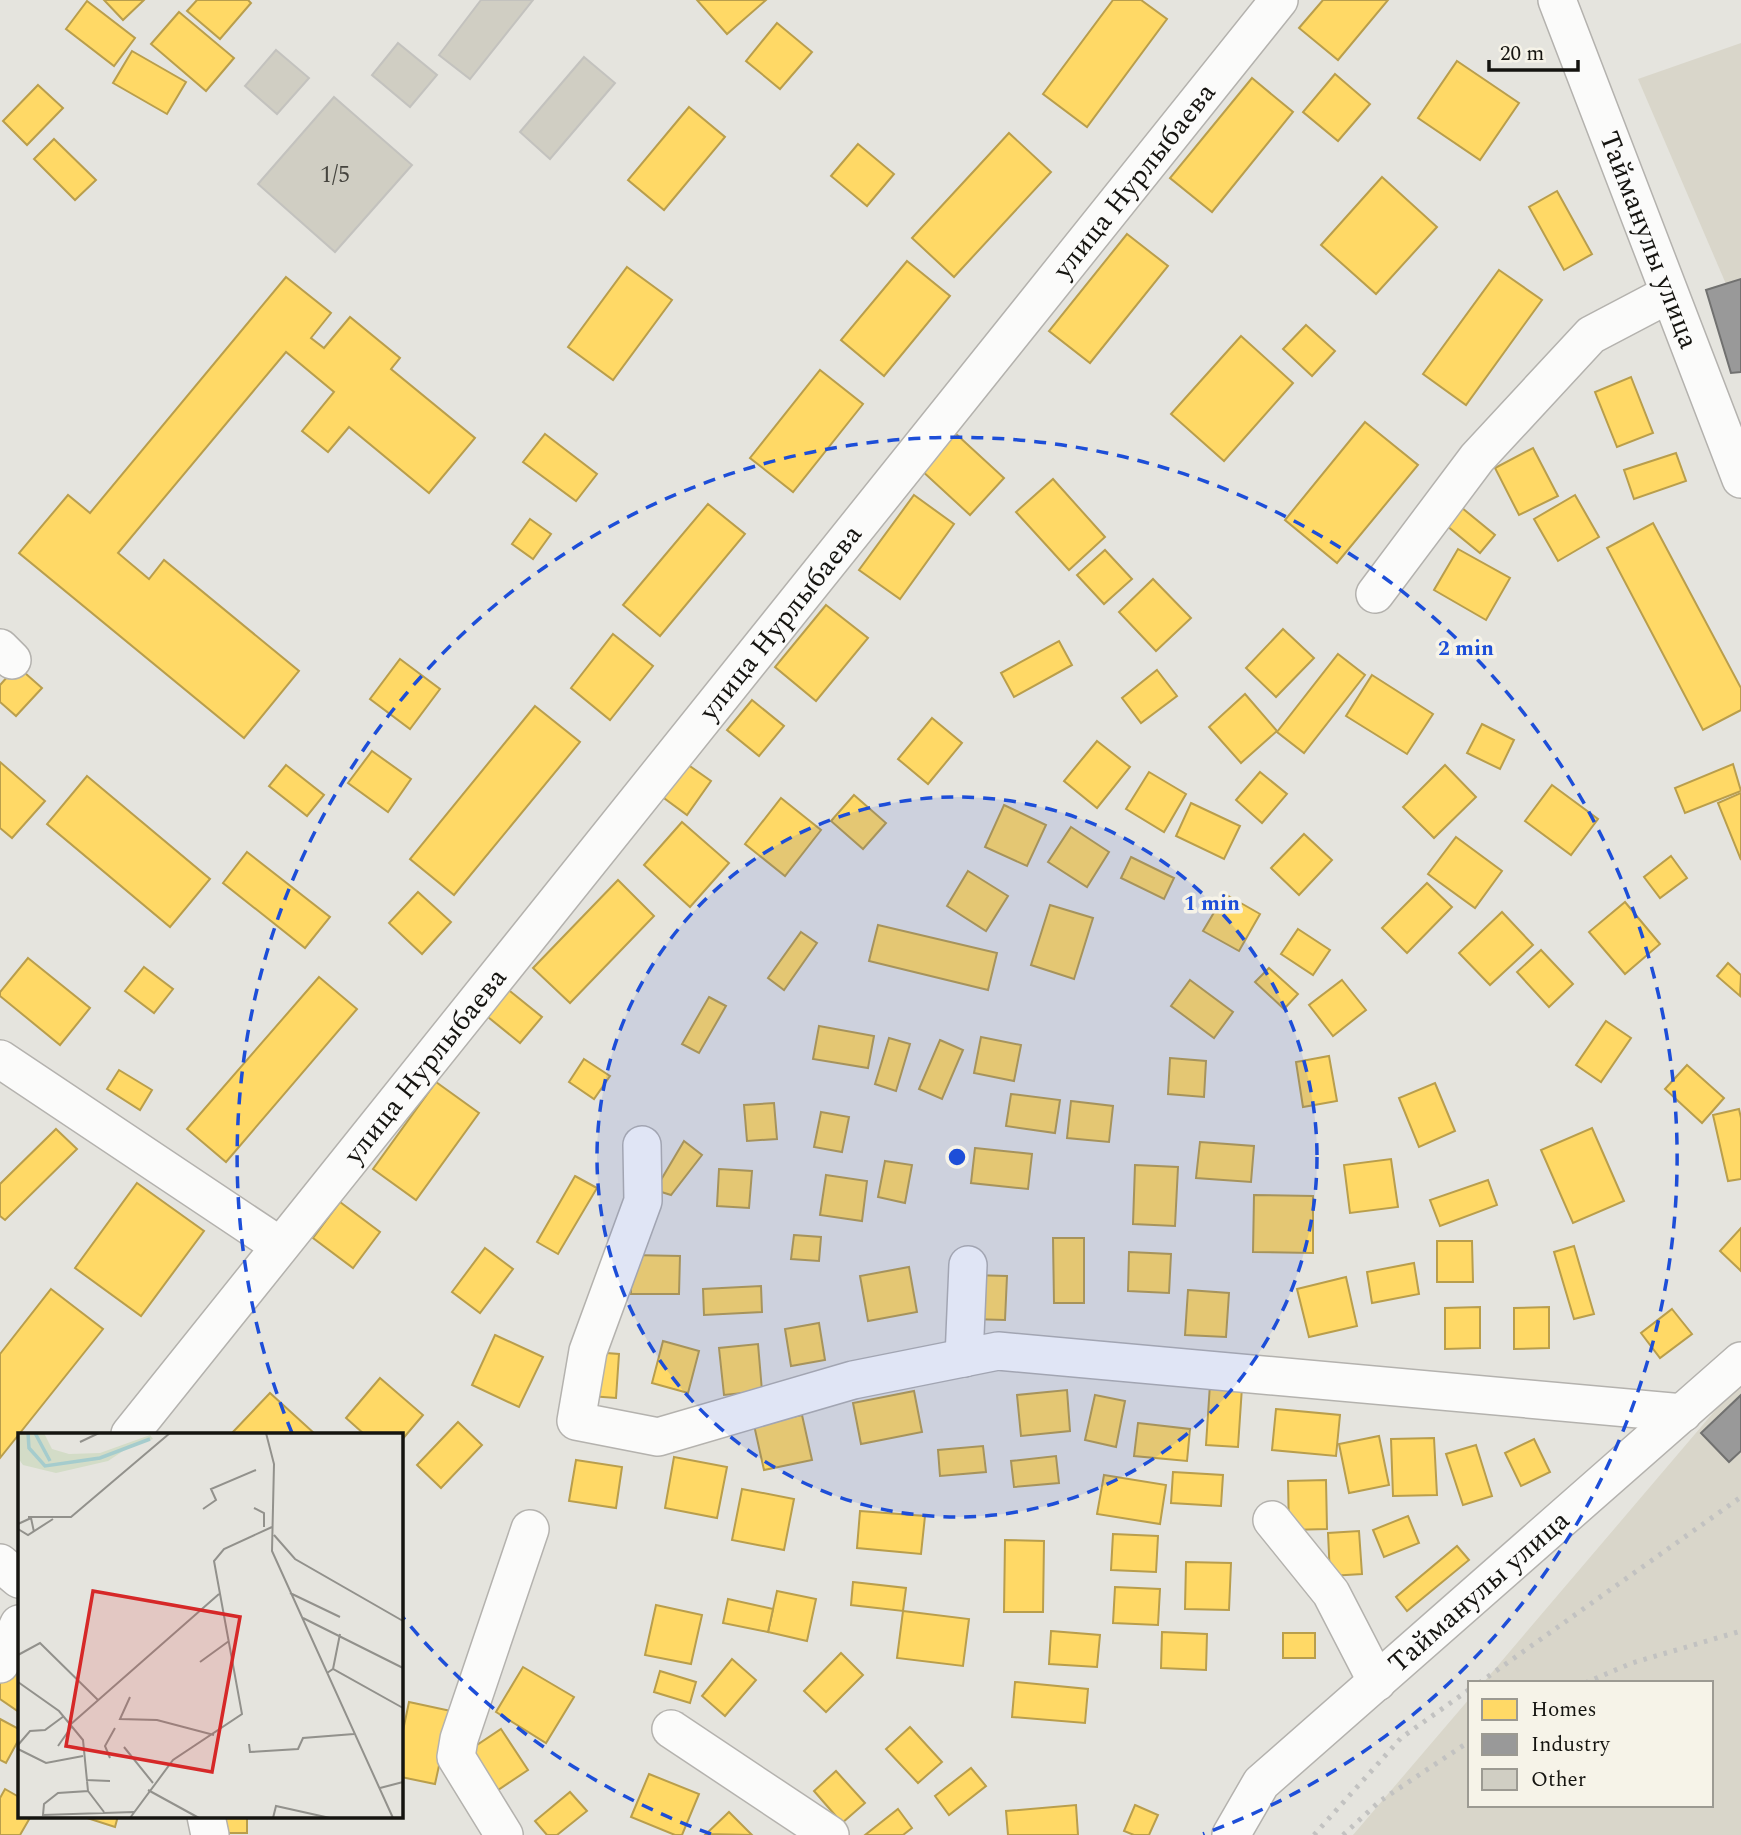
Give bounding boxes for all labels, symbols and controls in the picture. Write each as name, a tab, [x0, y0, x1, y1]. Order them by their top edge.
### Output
scale bar	[1489, 28, 1578, 72]
text: 20 m	[1500, 38, 1544, 70]
street label: улица Нурлыбаева	[1041, 73, 1227, 289]
street label: Тайманулы улица	[1588, 125, 1711, 355]
house number: 1/5	[320, 157, 350, 193]
street label: улица Нурлыбаева	[687, 515, 873, 731]
text: 2 min	[1438, 633, 1494, 665]
text: 1 min	[1184, 888, 1240, 920]
street label: улица Нурлыбаева	[332, 958, 518, 1174]
centre of rings	[945, 1145, 969, 1169]
inset map	[18, 1433, 402, 1818]
street label: Тайманулы улица	[1378, 1499, 1580, 1684]
legend	[1468, 1681, 1713, 1807]
text: Homes	[1531, 1694, 1597, 1726]
text: Industry	[1531, 1729, 1611, 1761]
text: Other	[1531, 1764, 1586, 1796]

